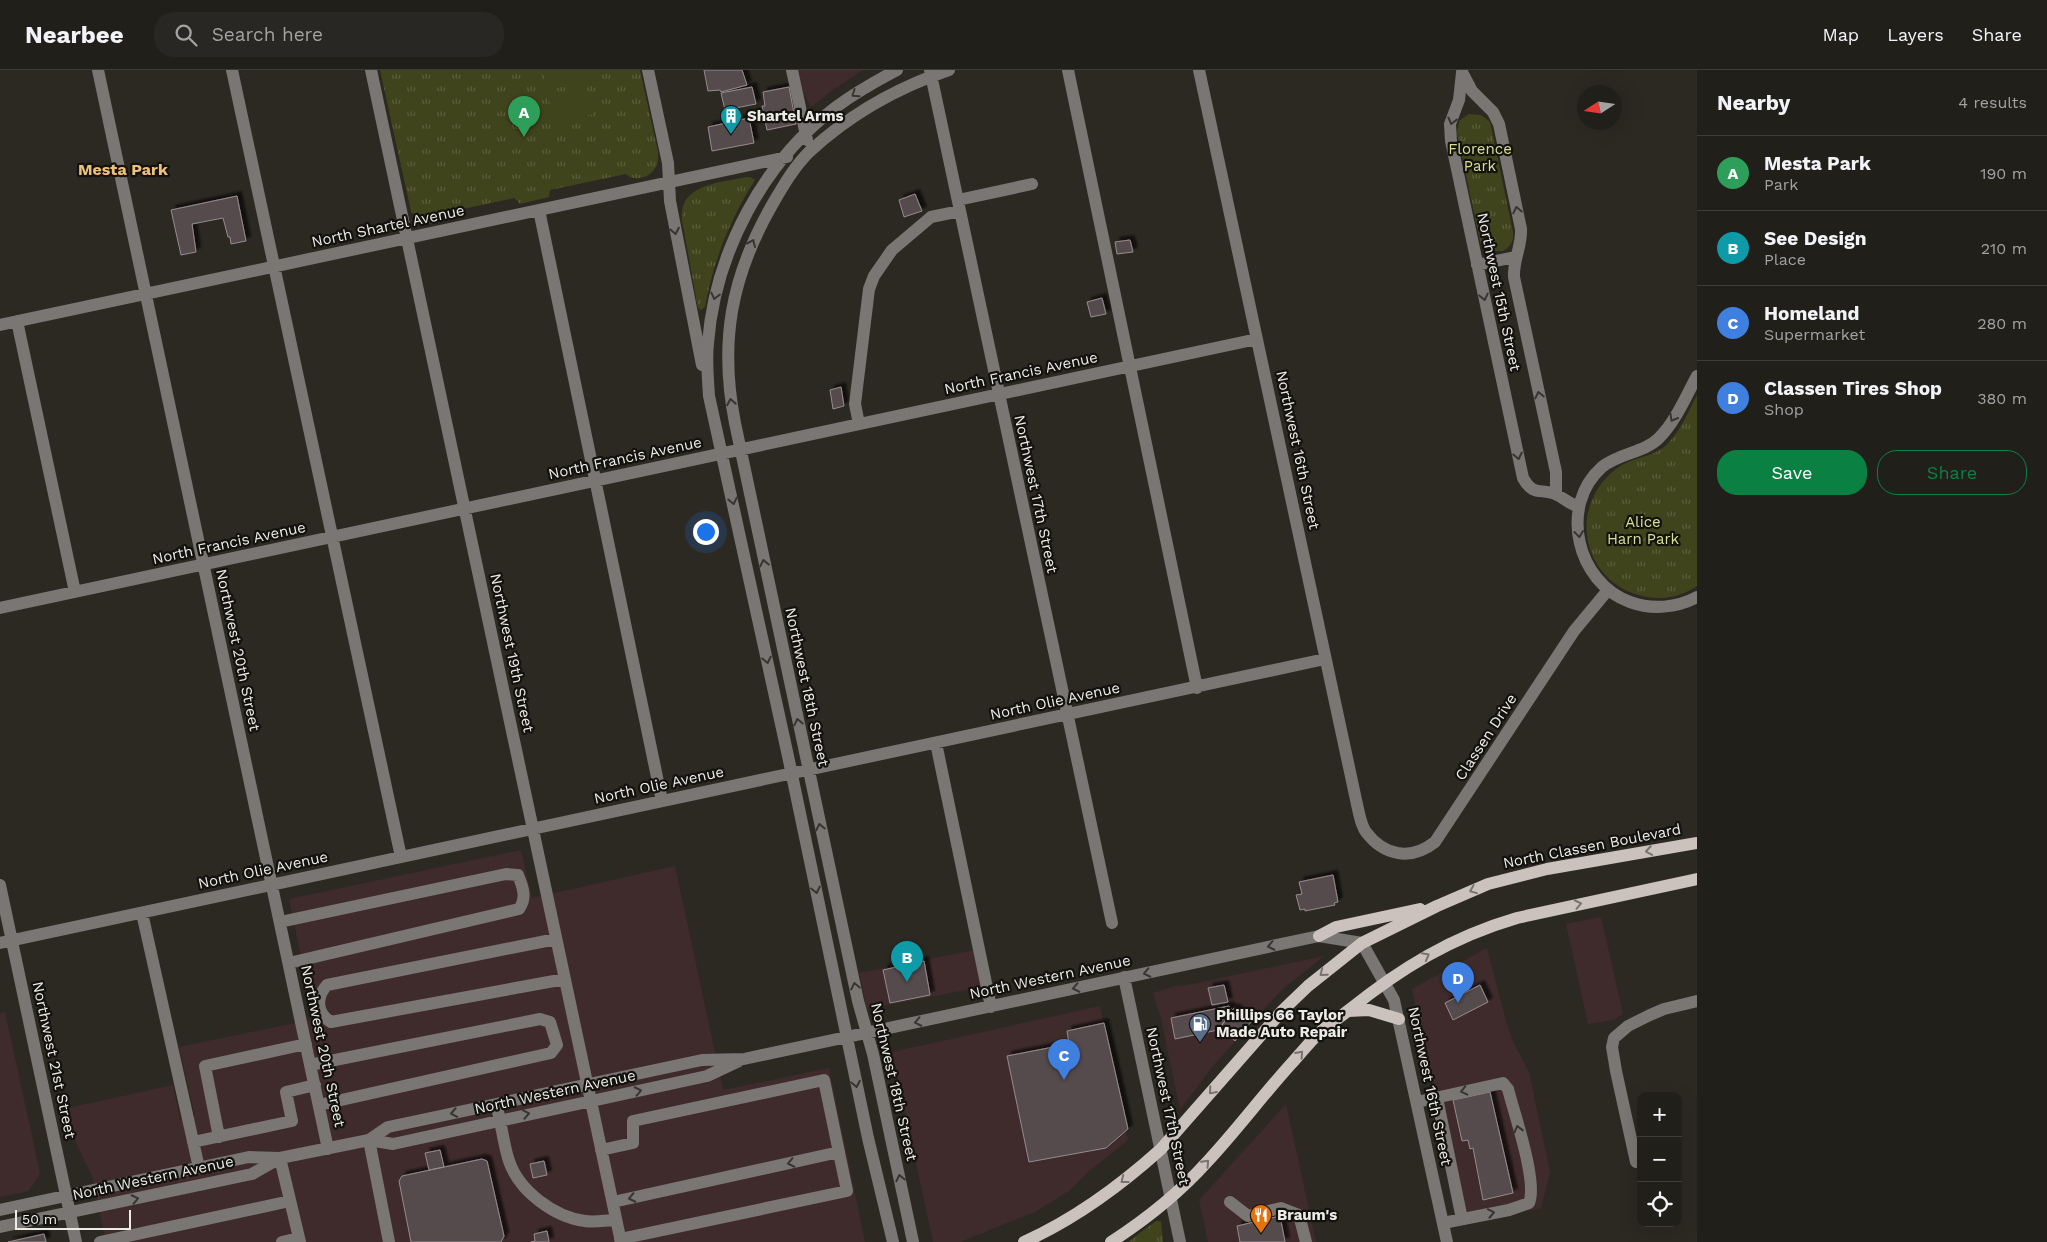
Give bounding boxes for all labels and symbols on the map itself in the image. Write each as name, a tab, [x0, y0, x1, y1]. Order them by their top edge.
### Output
north arrow	[1577, 85, 1622, 130]
one-way arrow	[851, 88, 861, 97]
pin: A	[508, 96, 540, 137]
building icon: Shartel Arms	[719, 104, 743, 135]
place label: Shartel Arms	[747, 107, 844, 125]
one-way arrow	[1447, 116, 1458, 125]
park label: Florence Park	[1448, 140, 1512, 175]
district label: Mesta Park	[78, 160, 168, 179]
street label: North Shartel Avenue	[310, 201, 466, 251]
one-way arrow	[1513, 206, 1523, 214]
street label: Northwest 15th Street	[1473, 211, 1525, 373]
one-way arrow	[670, 226, 680, 235]
one-way arrow	[746, 239, 757, 248]
one-way arrow	[710, 291, 721, 300]
one-way arrow	[1478, 292, 1489, 301]
street label: North Francis Avenue	[943, 348, 1099, 398]
street label: Northwest 16th Street	[1272, 369, 1324, 532]
one-way arrow	[1535, 390, 1545, 399]
one-way arrow	[726, 398, 736, 406]
street label: Northwest 17th Street	[1010, 413, 1062, 575]
one-way arrow	[1669, 413, 1679, 422]
street label: North Francis Avenue	[547, 433, 703, 483]
one-way arrow	[1512, 451, 1523, 460]
one-way arrow	[727, 497, 738, 506]
park label: Alice Harn Park	[1607, 513, 1680, 548]
street label: North Francis Avenue	[151, 518, 307, 568]
your location	[693, 519, 719, 545]
one-way arrow	[1573, 530, 1584, 538]
one-way arrow	[760, 559, 770, 568]
street label: Northwest 20th Street	[212, 567, 264, 733]
street label: Northwest 19th Street	[486, 572, 538, 735]
street label: Northwest 18th Street	[781, 606, 833, 769]
one-way arrow	[761, 656, 772, 664]
street label: North Olie Avenue	[988, 678, 1122, 724]
street label: Classen Drive	[1451, 690, 1521, 784]
one-way arrow	[793, 718, 804, 727]
street label: North Olie Avenue	[592, 762, 726, 808]
street label: North Classen Boulevard	[1501, 820, 1683, 872]
one-way arrow	[815, 822, 826, 831]
one-way arrow	[1645, 846, 1653, 856]
street label: North Olie Avenue	[196, 847, 330, 893]
one-way arrow	[1469, 884, 1478, 894]
one-way arrow	[810, 885, 821, 894]
one-way arrow	[1574, 899, 1583, 910]
one-way arrow	[1267, 940, 1276, 951]
pin: B	[891, 941, 923, 982]
street label: North Western Avenue	[968, 951, 1132, 1003]
one-way arrow	[1420, 952, 1429, 962]
pin: D	[1442, 962, 1474, 1003]
street label: Northwest 20th Street	[297, 963, 349, 1129]
one-way arrow	[1143, 967, 1152, 977]
one-way arrow	[1320, 968, 1329, 976]
street label: Northwest 21st Street	[29, 980, 80, 1141]
one-way arrow	[850, 981, 860, 990]
one-way arrow	[1072, 982, 1081, 993]
street label: Northwest 18th Street	[867, 1001, 921, 1164]
street label: Northwest 16th Street	[1404, 1005, 1456, 1168]
place label: Phillips 66 Taylor Made Auto Repair	[1216, 1006, 1348, 1041]
fuel station icon: Phillips 66 Taylor Made Auto Repair	[1188, 1012, 1212, 1043]
one-way arrow	[913, 1017, 922, 1027]
street label: Northwest 17th Street	[1142, 1025, 1194, 1187]
pin: C	[1048, 1039, 1080, 1080]
one-way arrow	[1294, 1050, 1303, 1059]
street label: North Western Avenue	[473, 1066, 637, 1118]
one-way arrow	[850, 1080, 861, 1089]
one-way arrow	[1208, 1085, 1217, 1094]
one-way arrow	[1459, 1085, 1468, 1096]
one-way arrow	[634, 1086, 643, 1097]
one-way arrow	[449, 1108, 458, 1118]
one-way arrow	[522, 1109, 530, 1120]
one-way arrow	[1514, 1125, 1524, 1133]
street label: North Western Avenue	[71, 1152, 235, 1204]
one-way arrow	[786, 1157, 795, 1168]
one-way arrow	[1200, 1160, 1209, 1169]
one-way arrow	[895, 1174, 906, 1183]
one-way arrow	[1121, 1175, 1130, 1183]
one-way arrow	[628, 1192, 637, 1203]
one-way arrow	[130, 1194, 139, 1204]
restaurant icon: Braum's	[1249, 1203, 1273, 1234]
place label: Braum's	[1277, 1206, 1337, 1224]
scale bar	[15, 1207, 131, 1230]
one-way arrow	[1486, 1209, 1495, 1219]

